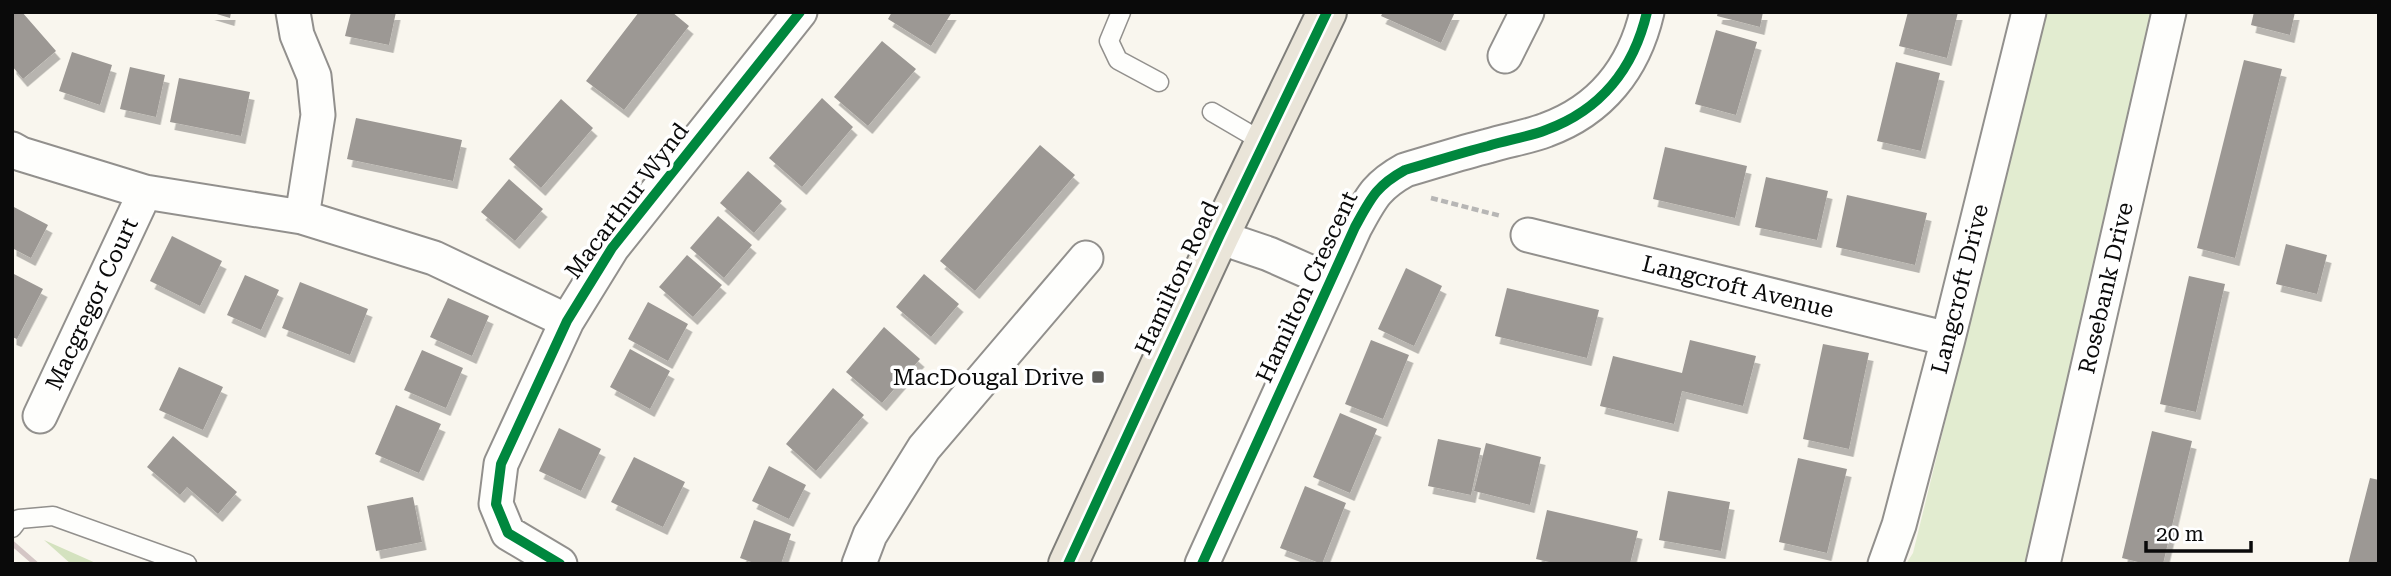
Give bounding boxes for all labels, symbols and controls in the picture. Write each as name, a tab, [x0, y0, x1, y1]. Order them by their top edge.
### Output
street label: Macarthur Wynd	[560, 118, 694, 284]
street label: Hamilton Crescent	[1251, 187, 1363, 387]
street label: Hamilton Road	[1130, 197, 1225, 359]
street label: Rosebank Drive	[2073, 200, 2139, 376]
street label: Langcroft Drive	[1926, 201, 1994, 377]
street label: Macgregor Court	[40, 213, 144, 394]
street label: Langcroft Avenue	[1639, 250, 1837, 324]
place label: MacDougal Drive	[893, 364, 1084, 391]
marker: MacDougal Drive	[1090, 369, 1106, 385]
scale bar	[2146, 510, 2251, 554]
text: 20 m	[2156, 522, 2204, 546]

